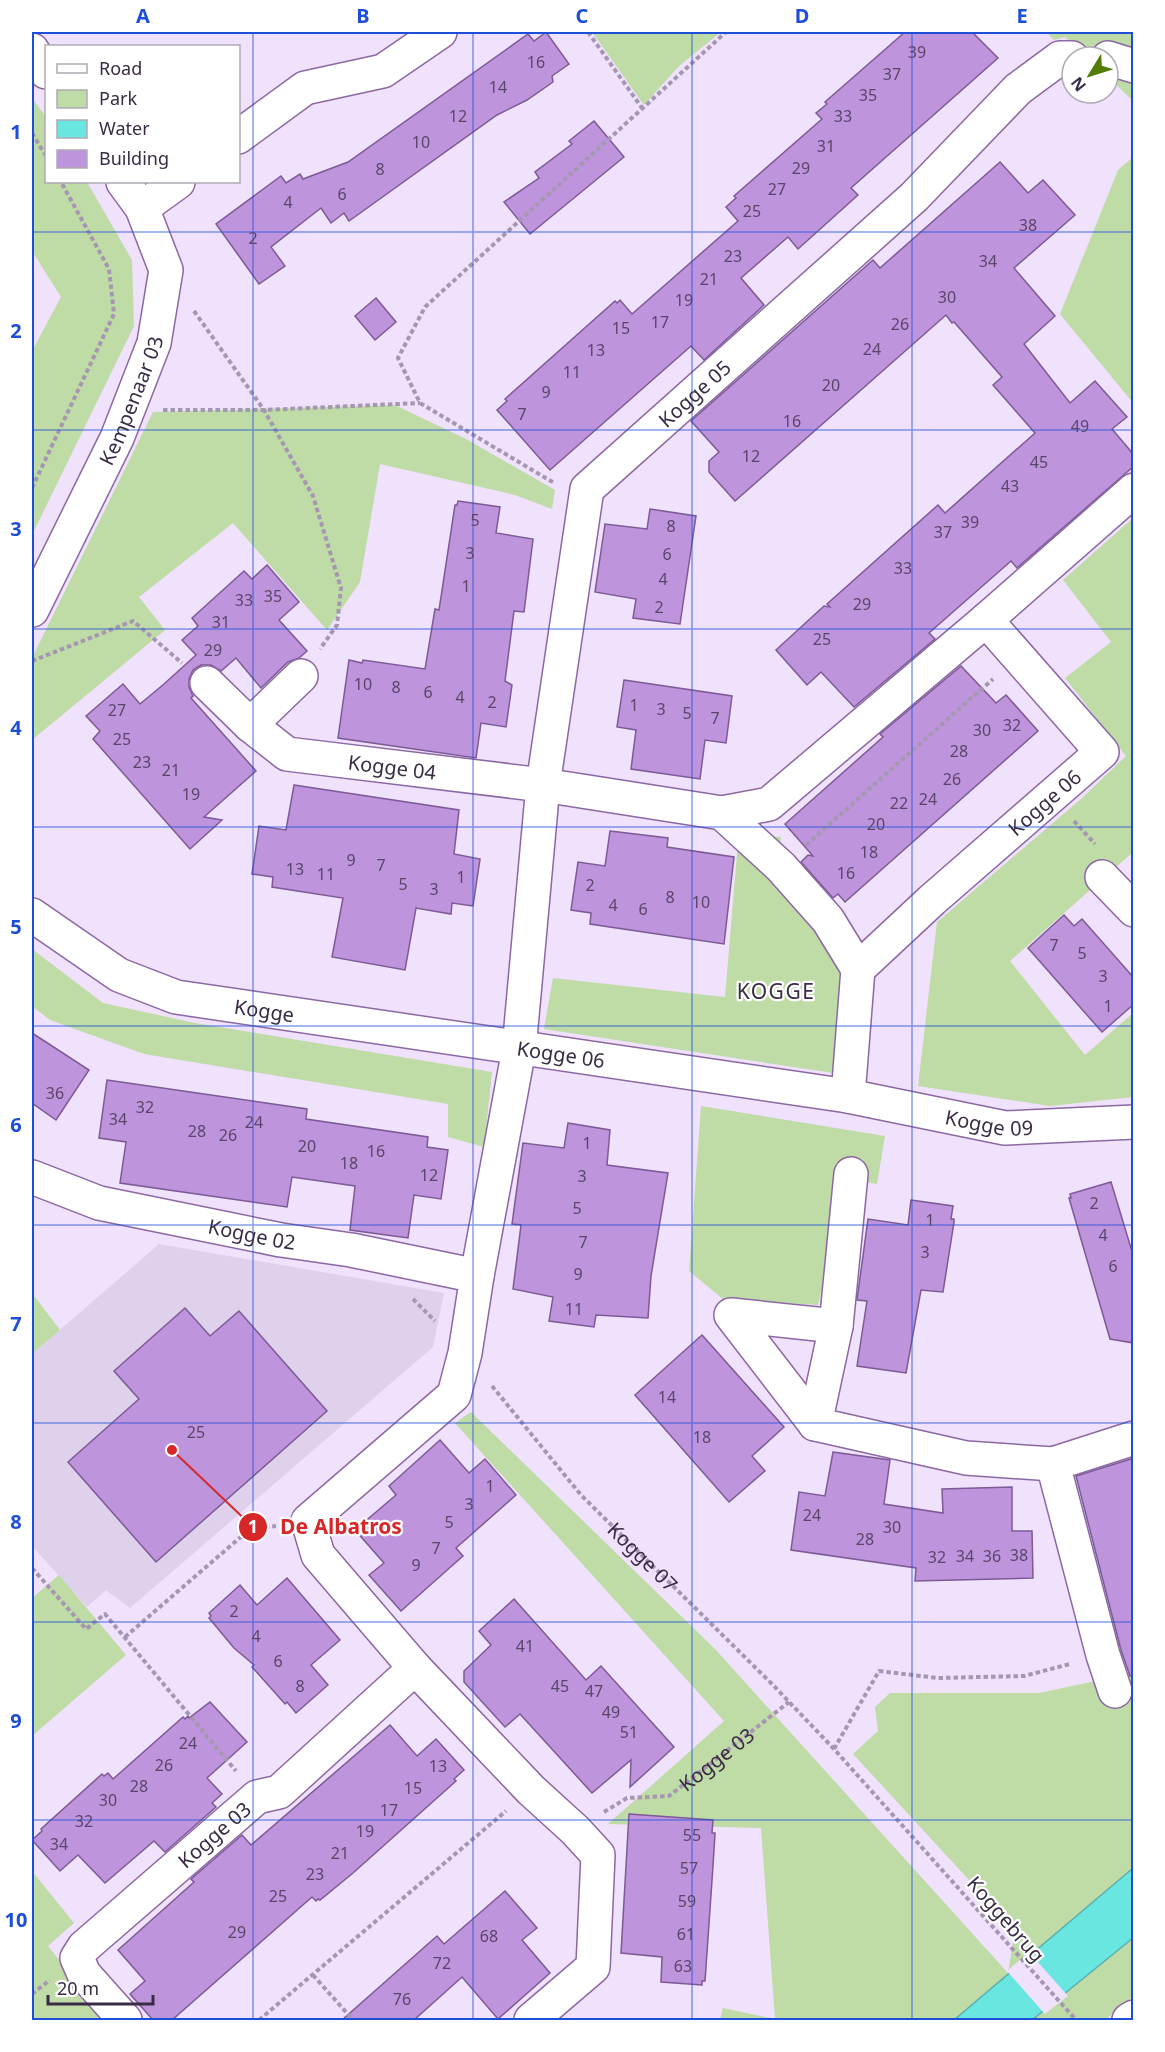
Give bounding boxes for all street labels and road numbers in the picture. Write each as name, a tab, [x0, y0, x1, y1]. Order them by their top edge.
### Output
street label: Kempenaar 03	[92, 334, 168, 469]
street label: Kogge 05	[652, 354, 736, 433]
street label: Kogge 04	[347, 748, 438, 786]
street label: Kogge 06	[1002, 763, 1086, 842]
street label: Kogge	[232, 992, 296, 1028]
street label: Kogge 06	[515, 1034, 607, 1074]
street label: Kogge 09	[943, 1103, 1034, 1141]
street label: Kogge 02	[206, 1212, 297, 1255]
street label: Kogge 07	[602, 1516, 684, 1597]
street label: Kogge 03	[673, 1721, 759, 1797]
street label: Kogge 03	[172, 1795, 256, 1874]
street label: Koggebrug	[961, 1870, 1051, 1968]

